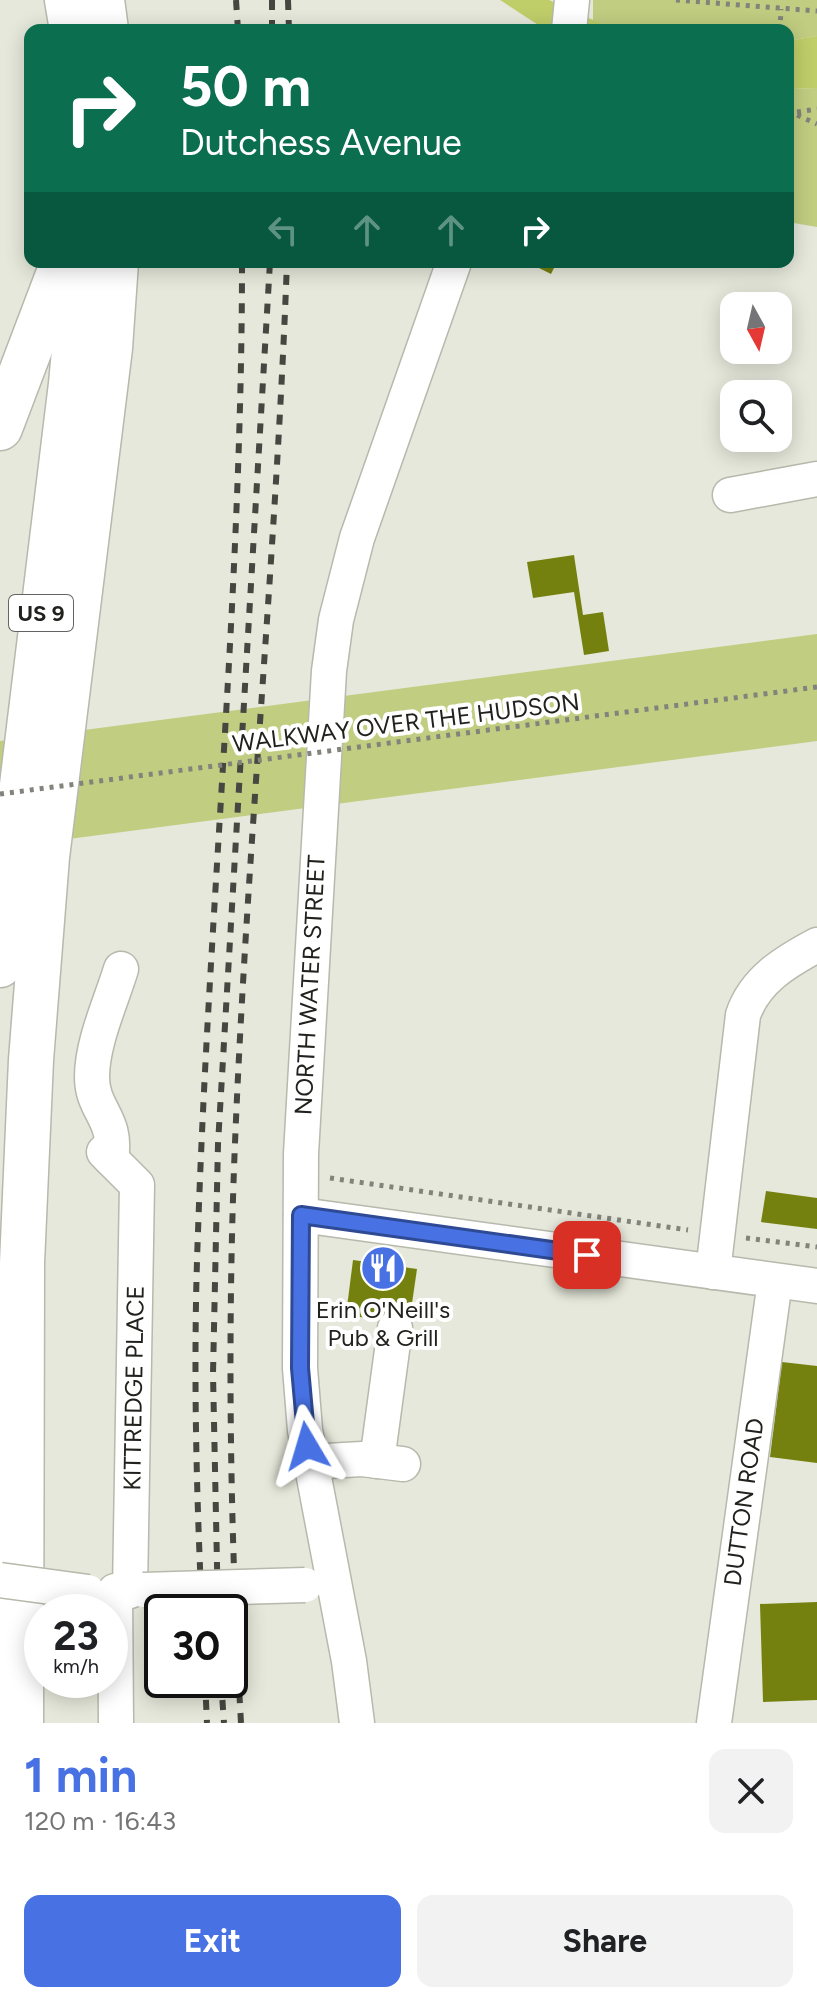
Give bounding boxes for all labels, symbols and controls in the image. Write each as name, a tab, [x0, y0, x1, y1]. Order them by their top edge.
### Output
text: 50 m	[180, 53, 311, 120]
icon: right	[48, 56, 152, 160]
text: Dutchess Avenue	[180, 121, 462, 164]
icon: left	[261, 208, 305, 252]
icon: ahead	[345, 208, 389, 252]
icon: ahead	[429, 208, 473, 252]
icon: right	[513, 208, 557, 252]
north arrow	[720, 292, 792, 364]
map controls	[720, 292, 792, 452]
button: search	[720, 380, 792, 452]
road number: US 9	[9, 595, 73, 631]
street label: WALKWAY OVER THE HUDSON	[231, 687, 581, 758]
street label: NORTH WATER STREET	[288, 854, 331, 1116]
pin	[553, 1221, 621, 1289]
icon: arrive	[565, 1233, 609, 1277]
restaurant icon: Erin O'Neill's Pub & Grill	[359, 1244, 407, 1292]
street label: KITTREDGE PLACE	[117, 1285, 150, 1491]
place label: Erin O'Neill's Pub & Grill	[316, 1295, 450, 1352]
position arrow	[265, 1404, 349, 1488]
street label: DUTTON ROAD	[717, 1416, 770, 1588]
speed limit sign: 30	[144, 1594, 248, 1698]
text: 23	[53, 1612, 99, 1660]
text: km/h	[53, 1654, 99, 1678]
text: 1 min	[24, 1746, 137, 1804]
button: close	[709, 1749, 793, 1833]
text: 120 m · 16:43	[24, 1805, 176, 1837]
button: Exit	[24, 1895, 401, 1987]
button: Share	[417, 1895, 793, 1987]

